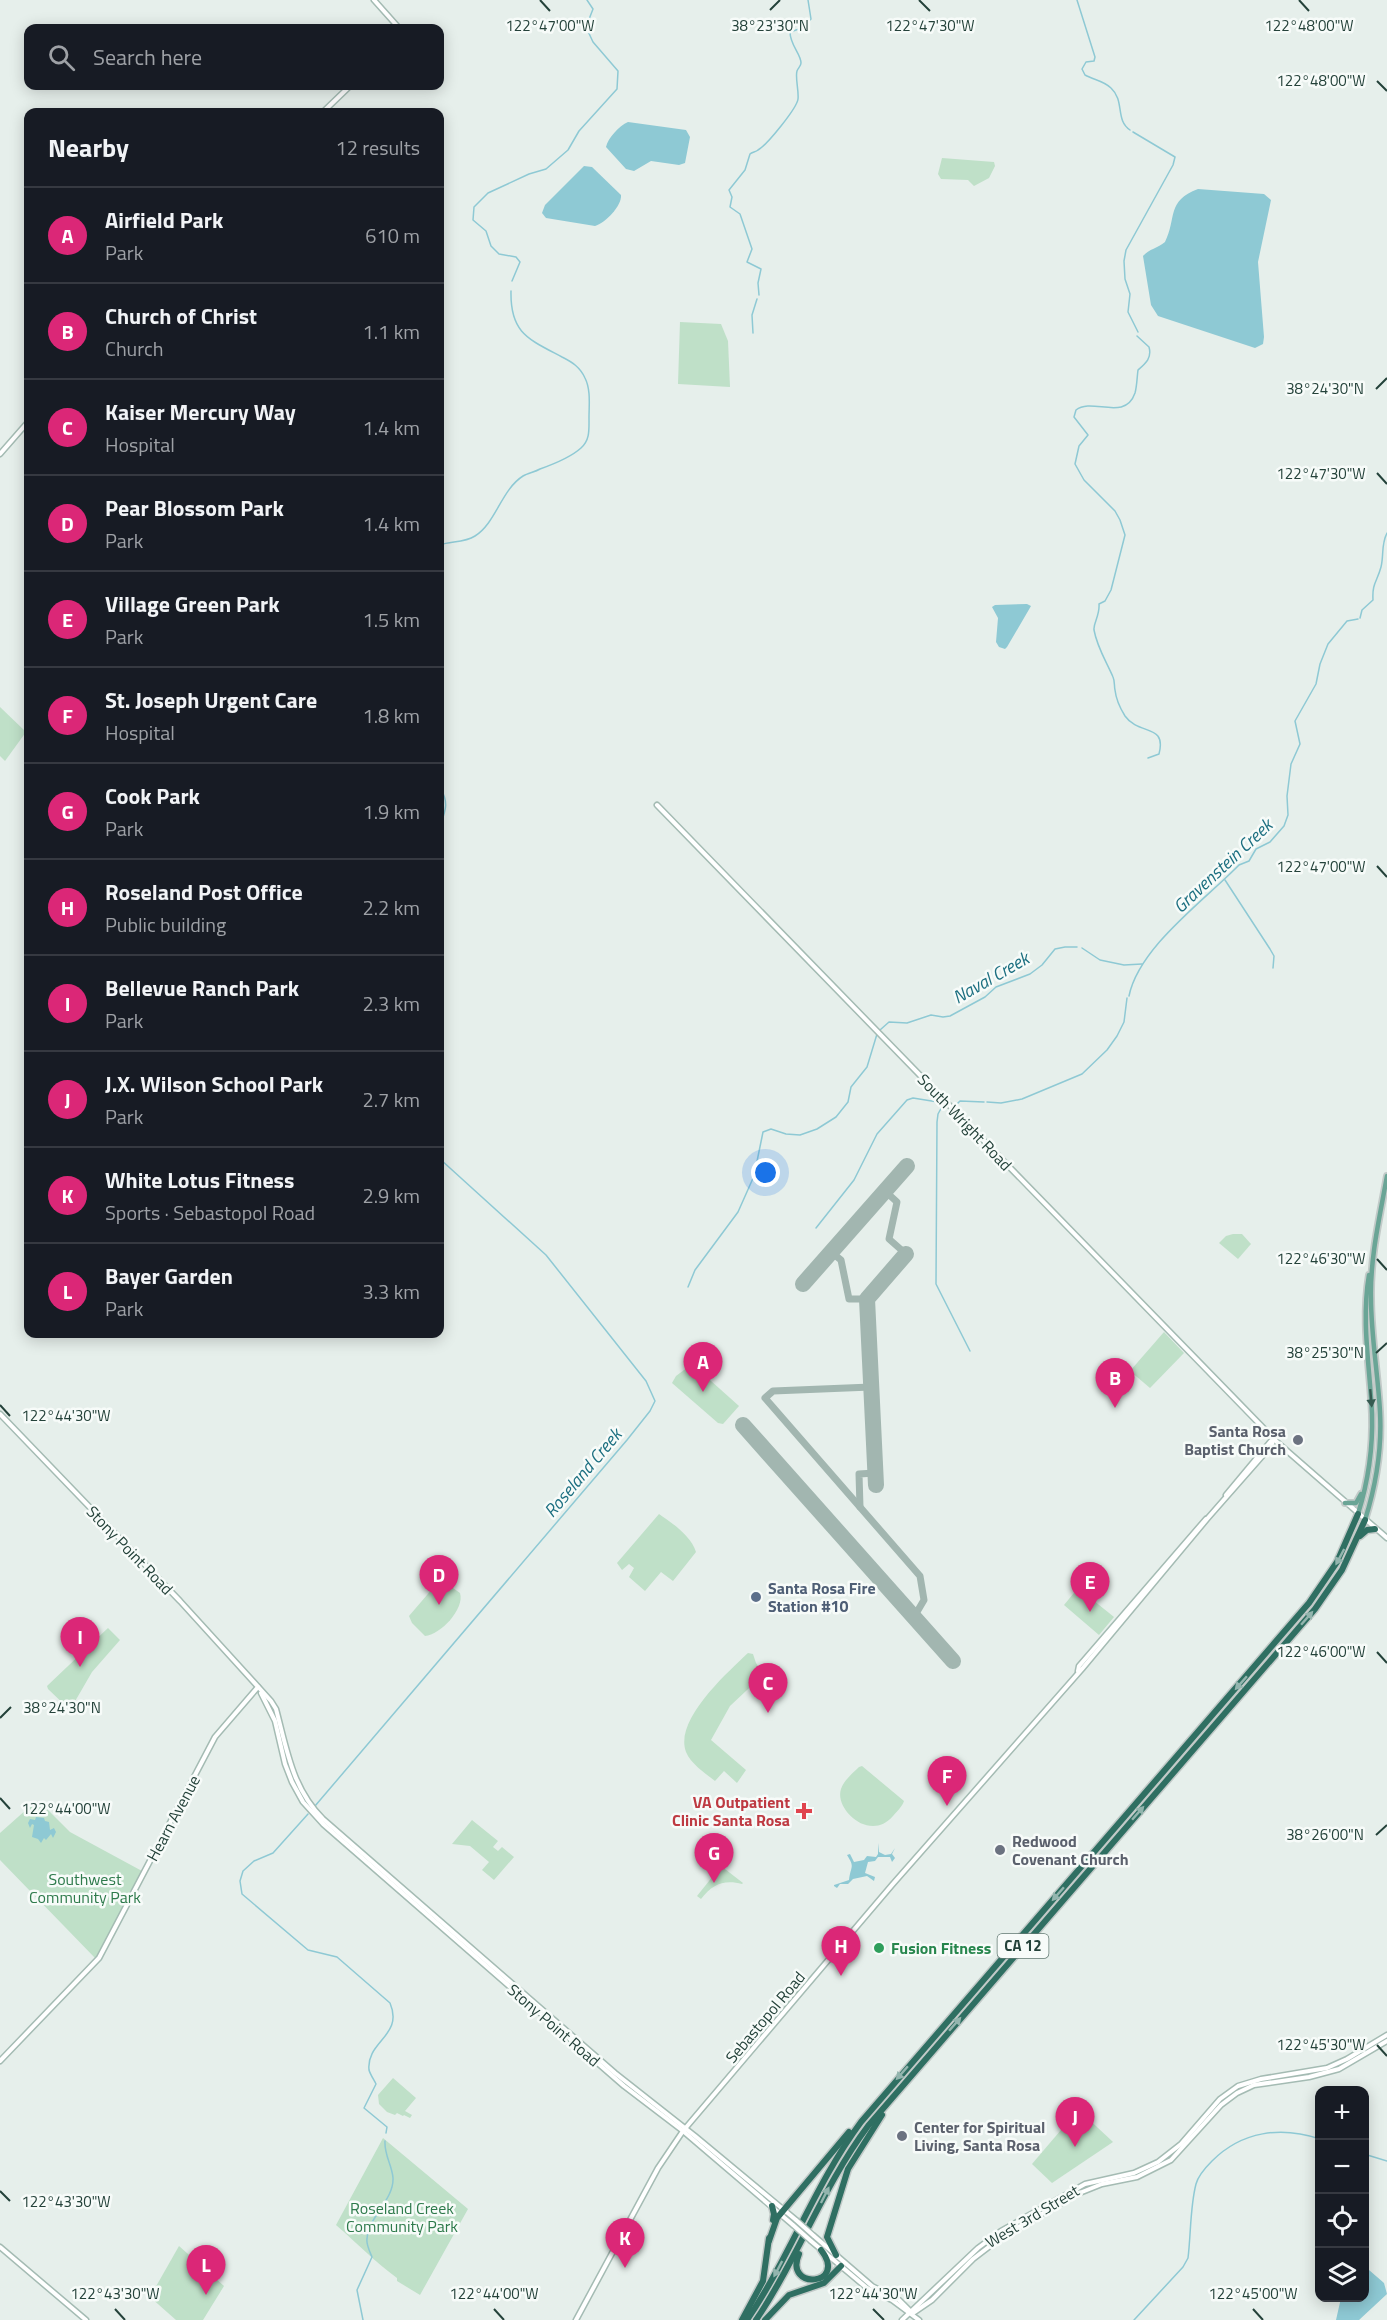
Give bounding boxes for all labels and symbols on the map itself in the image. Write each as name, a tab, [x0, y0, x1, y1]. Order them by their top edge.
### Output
text: 122°47'00"W	[505, 14, 595, 37]
text: 38°23'30"N	[731, 14, 809, 37]
text: 122°47'30"W	[885, 14, 975, 37]
text: 122°48'00"W	[1264, 14, 1354, 37]
text: 122°48'00"W	[1276, 69, 1366, 92]
text: 38°24'30"N	[1286, 377, 1364, 400]
text: 122°47'30"W	[1276, 462, 1366, 485]
water label: Gravenstein Creek	[1167, 811, 1280, 919]
text: 122°47'00"W	[1276, 855, 1366, 878]
water label: Naval Creek	[948, 944, 1036, 1010]
street label: South Wright Road	[912, 1068, 1018, 1176]
your location	[751, 1158, 780, 1187]
text: 122°46'30"W	[1276, 1247, 1366, 1270]
text: 38°25'30"N	[1286, 1341, 1364, 1364]
pin: A	[684, 1342, 722, 1392]
pin: B	[1096, 1358, 1134, 1408]
one-way arrow	[1366, 1388, 1376, 1407]
text: 122°44'30"W	[21, 1404, 111, 1427]
place label: Santa Rosa Baptist Church	[1184, 1419, 1286, 1461]
water label: Roseland Creek	[537, 1421, 629, 1523]
marker: Santa Rosa Baptist Church	[1291, 1433, 1305, 1447]
street label: Stony Point Road	[81, 1500, 179, 1600]
one-way arrow	[1335, 1548, 1345, 1565]
pin: D	[420, 1556, 458, 1605]
pin: E	[1070, 1562, 1110, 1612]
place label: Santa Rosa Fire Station #10	[768, 1576, 876, 1618]
marker: Santa Rosa Fire Station #10	[749, 1590, 763, 1604]
one-way arrow	[1300, 1611, 1313, 1626]
pin: I	[60, 1618, 100, 1667]
text: 122°46'00"W	[1276, 1640, 1366, 1663]
pin: C	[748, 1664, 788, 1713]
one-way arrow	[1234, 1675, 1247, 1691]
text: 38°24'30"N	[23, 1696, 101, 1719]
pin: F	[928, 1756, 966, 1806]
street label: Hearn Avenue	[140, 1771, 206, 1865]
place label: VA Outpatient Clinic Santa Rosa	[672, 1790, 790, 1832]
text: 122°44'00"W	[21, 1797, 111, 1820]
marker: VA Outpatient Clinic Santa Rosa	[795, 1802, 813, 1820]
one-way arrow	[1131, 1806, 1144, 1821]
text: 38°26'00"N	[1286, 1823, 1364, 1846]
place label: Redwood Covenant Church	[1012, 1829, 1129, 1871]
pin: G	[694, 1834, 734, 1883]
marker: Redwood Covenant Church	[993, 1843, 1007, 1857]
park label: Southwest Community Park	[29, 1867, 141, 1909]
one-way arrow	[1052, 1886, 1065, 1901]
pin: H	[822, 1926, 860, 1976]
road number: CA 12	[998, 1934, 1048, 1958]
place label: Fusion Fitness	[891, 1936, 991, 1960]
marker: Fusion Fitness	[872, 1941, 886, 1955]
street label: Sebastopol Road	[719, 1966, 811, 2068]
street label: Stony Point Road	[502, 1978, 606, 2072]
one-way arrow	[948, 2017, 961, 2032]
text: 122°45'30"W	[1276, 2033, 1366, 2056]
one-way arrow	[896, 2065, 909, 2080]
pin: J	[1056, 2098, 1094, 2147]
place label: Center for Spiritual Living, Santa Rosa	[914, 2115, 1045, 2157]
marker: Center for Spiritual Living, Santa Rosa	[895, 2129, 909, 2143]
street label: West 3rd Street	[980, 2178, 1084, 2254]
one-way arrow	[820, 2187, 830, 2204]
text: 122°43'30"W	[21, 2190, 111, 2213]
park label: Roseland Creek Community Park	[346, 2196, 458, 2238]
pin: K	[606, 2218, 644, 2268]
pin: L	[186, 2246, 226, 2295]
one-way arrow	[773, 2260, 783, 2277]
text: 122°43'30"W	[70, 2282, 160, 2305]
text: 122°44'00"W	[449, 2282, 539, 2305]
text: 122°44'30"W	[828, 2282, 918, 2305]
text: 122°45'00"W	[1208, 2282, 1298, 2305]

